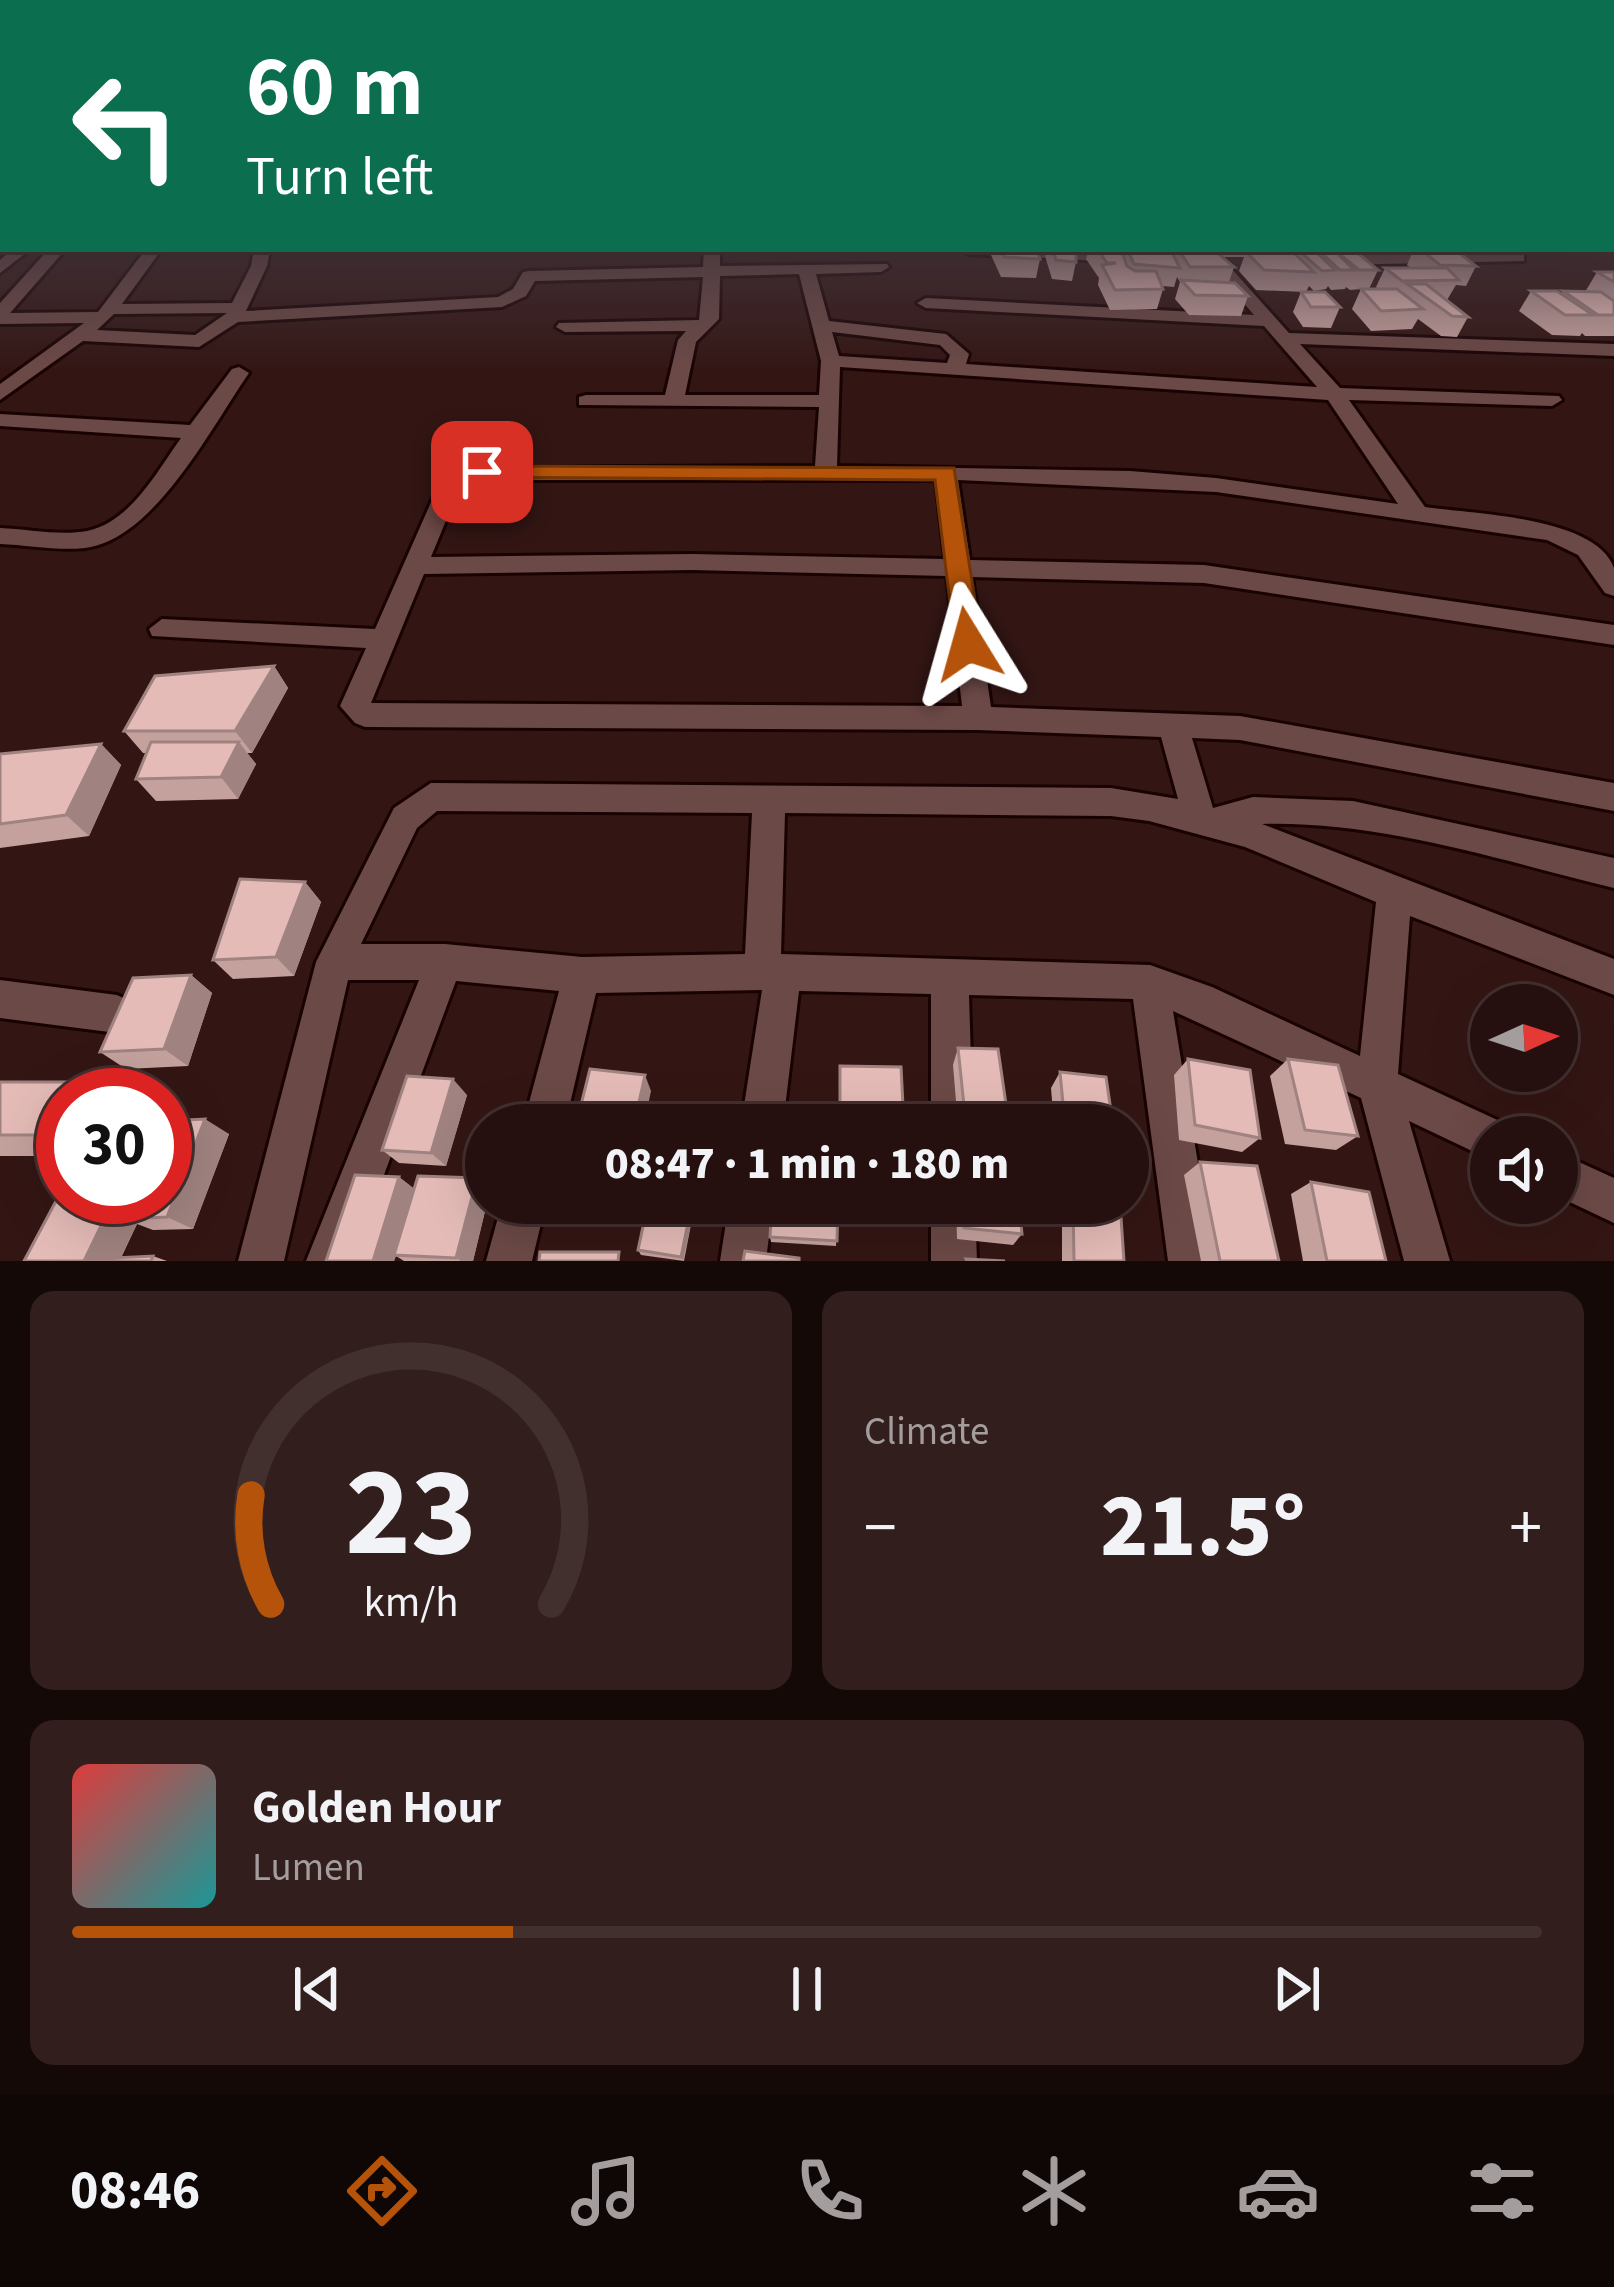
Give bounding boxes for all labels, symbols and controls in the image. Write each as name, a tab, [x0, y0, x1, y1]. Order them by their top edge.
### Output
text: 60 m	[246, 28, 424, 148]
icon: left	[48, 48, 204, 204]
text: Turn left	[246, 139, 433, 216]
pin	[431, 421, 533, 523]
icon: arrive	[449, 439, 515, 505]
position arrow	[905, 581, 1031, 707]
north arrow	[1470, 984, 1578, 1092]
map controls	[1470, 984, 1578, 1224]
speed limit sign: 30	[36, 1068, 192, 1224]
button: sound	[1470, 1116, 1578, 1224]
text: 08:47 · 1 min · 180 m	[605, 1132, 1009, 1196]
text: Climate	[864, 1404, 989, 1460]
text: 23	[345, 1425, 477, 1603]
text: 21.5°	[1100, 1463, 1306, 1591]
text: −	[864, 1481, 897, 1575]
text: +	[1509, 1481, 1542, 1575]
text: km/h	[363, 1571, 459, 1632]
text: Golden Hour	[252, 1776, 501, 1840]
text: Lumen	[252, 1840, 365, 1896]
icon: previous	[284, 1956, 350, 2022]
icon: pause	[774, 1956, 840, 2022]
icon: next	[1264, 1956, 1330, 2022]
icon: directions	[340, 2149, 424, 2233]
icon: music	[564, 2149, 648, 2233]
icon: phone	[788, 2149, 872, 2233]
icon: climate	[1012, 2149, 1096, 2233]
icon: car	[1236, 2149, 1320, 2233]
icon: filters	[1460, 2149, 1544, 2233]
text: 08:46	[70, 2153, 200, 2230]

